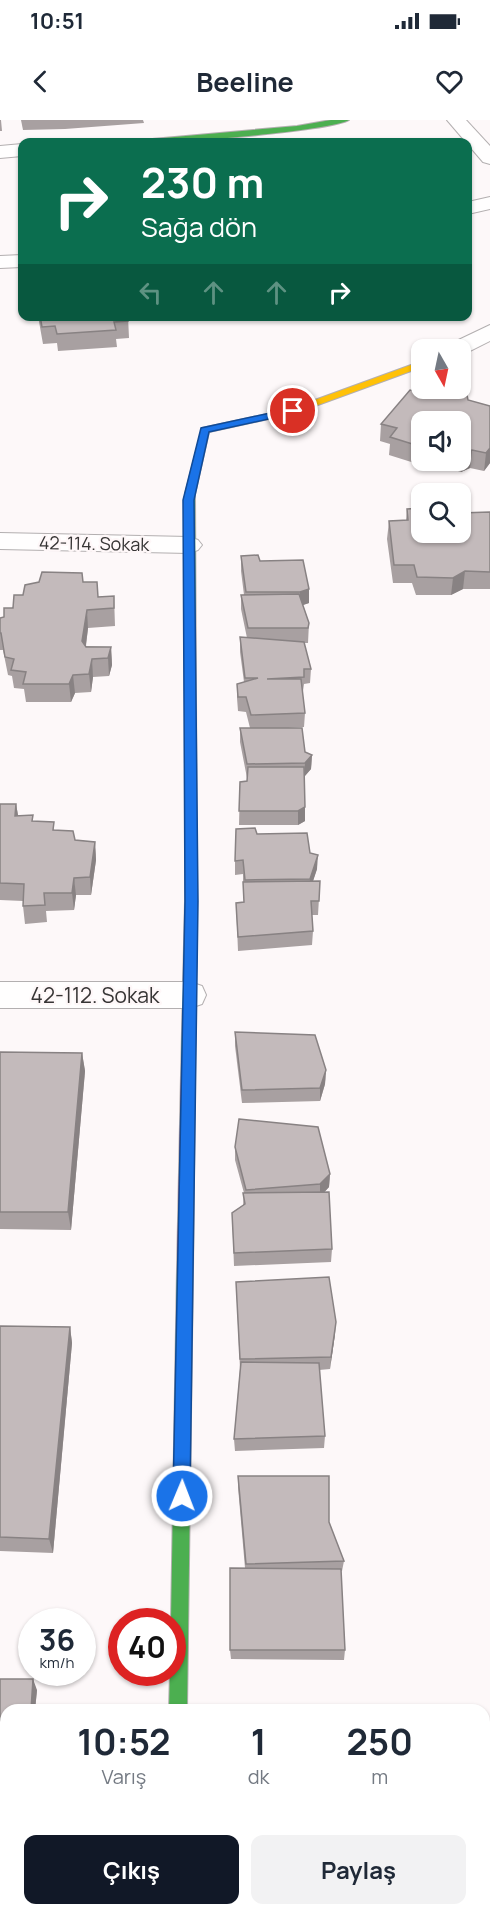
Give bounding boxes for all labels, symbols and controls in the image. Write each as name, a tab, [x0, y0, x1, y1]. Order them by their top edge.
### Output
text: 10:51	[30, 6, 84, 36]
text: Beeline	[196, 63, 294, 100]
icon: back	[24, 65, 57, 98]
icon: heart	[433, 65, 466, 98]
text: 230 m	[141, 153, 264, 211]
icon: right	[42, 162, 120, 240]
text: Sağa dön	[141, 208, 257, 245]
icon: left	[134, 276, 167, 309]
icon: ahead	[197, 276, 230, 309]
icon: ahead	[260, 276, 293, 309]
icon: right	[323, 276, 356, 309]
north arrow	[411, 339, 471, 399]
map controls	[411, 339, 471, 543]
pin	[267, 385, 318, 436]
icon: arrive	[276, 394, 309, 427]
button: sound	[411, 411, 471, 471]
button: search	[411, 483, 471, 543]
street label: 42-114. Sokak	[39, 530, 151, 556]
street label: 42-112. Sokak	[31, 981, 160, 1009]
position arrow	[150, 1464, 214, 1528]
speed limit sign: 40	[108, 1608, 186, 1686]
text: 36	[39, 1619, 75, 1660]
text: km/h	[40, 1652, 74, 1673]
text: 10:52	[77, 1717, 171, 1766]
text: 1	[251, 1717, 266, 1766]
text: 250	[347, 1717, 413, 1766]
text: Varış	[102, 1763, 146, 1790]
text: dk	[248, 1763, 269, 1790]
text: m	[371, 1763, 388, 1790]
button: Çıkış	[24, 1835, 239, 1904]
button: Paylaş	[251, 1835, 466, 1904]

